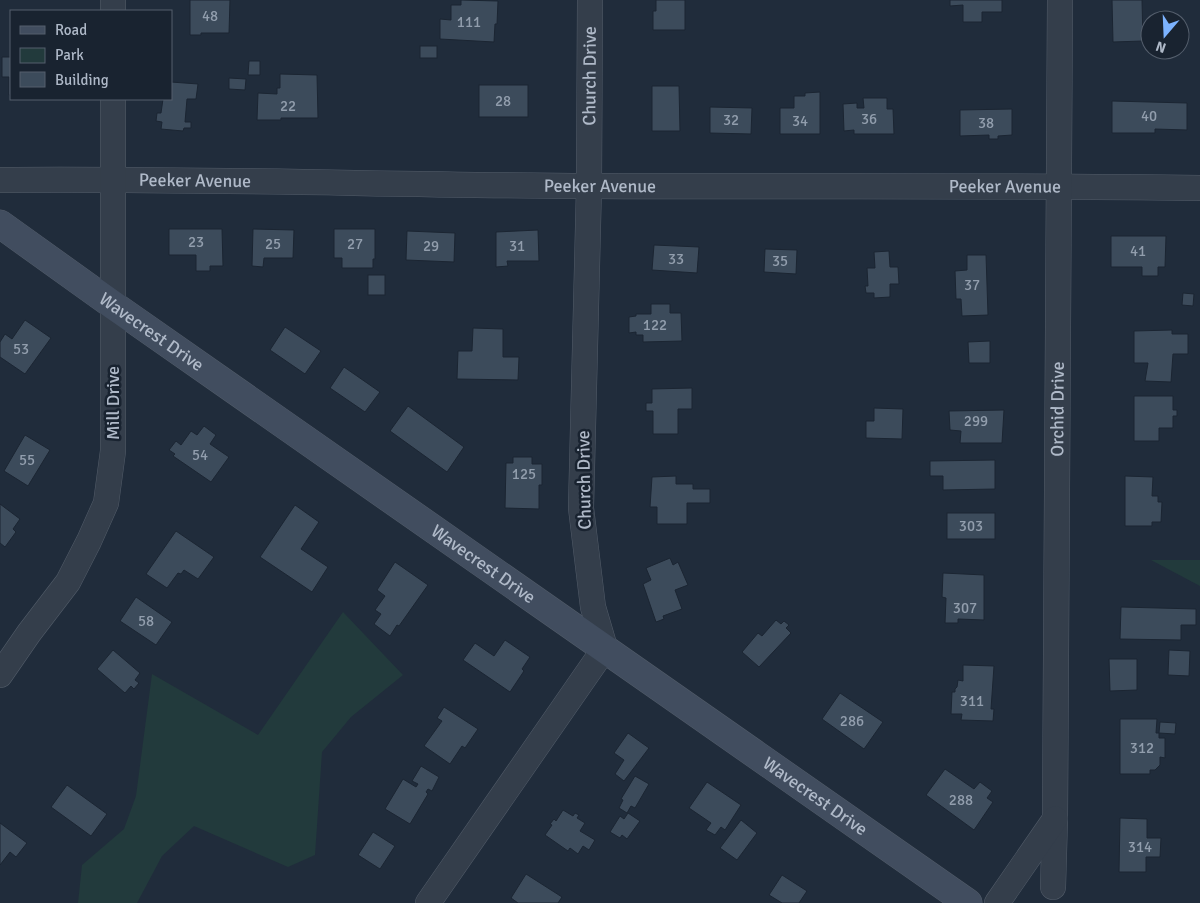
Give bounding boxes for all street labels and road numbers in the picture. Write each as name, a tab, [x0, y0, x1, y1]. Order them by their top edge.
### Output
street label: Church Drive	[578, 26, 601, 126]
street label: Peeker Avenue	[139, 169, 251, 192]
street label: Peeker Avenue	[544, 175, 656, 197]
street label: Peeker Avenue	[949, 175, 1061, 198]
street label: Wavecrest Drive	[95, 288, 208, 376]
street label: Orchid Drive	[1046, 361, 1069, 457]
street label: Mill Drive	[102, 366, 124, 440]
street label: Church Drive	[572, 430, 596, 530]
street label: Wavecrest Drive	[427, 520, 540, 608]
street label: Wavecrest Drive	[759, 752, 872, 840]

